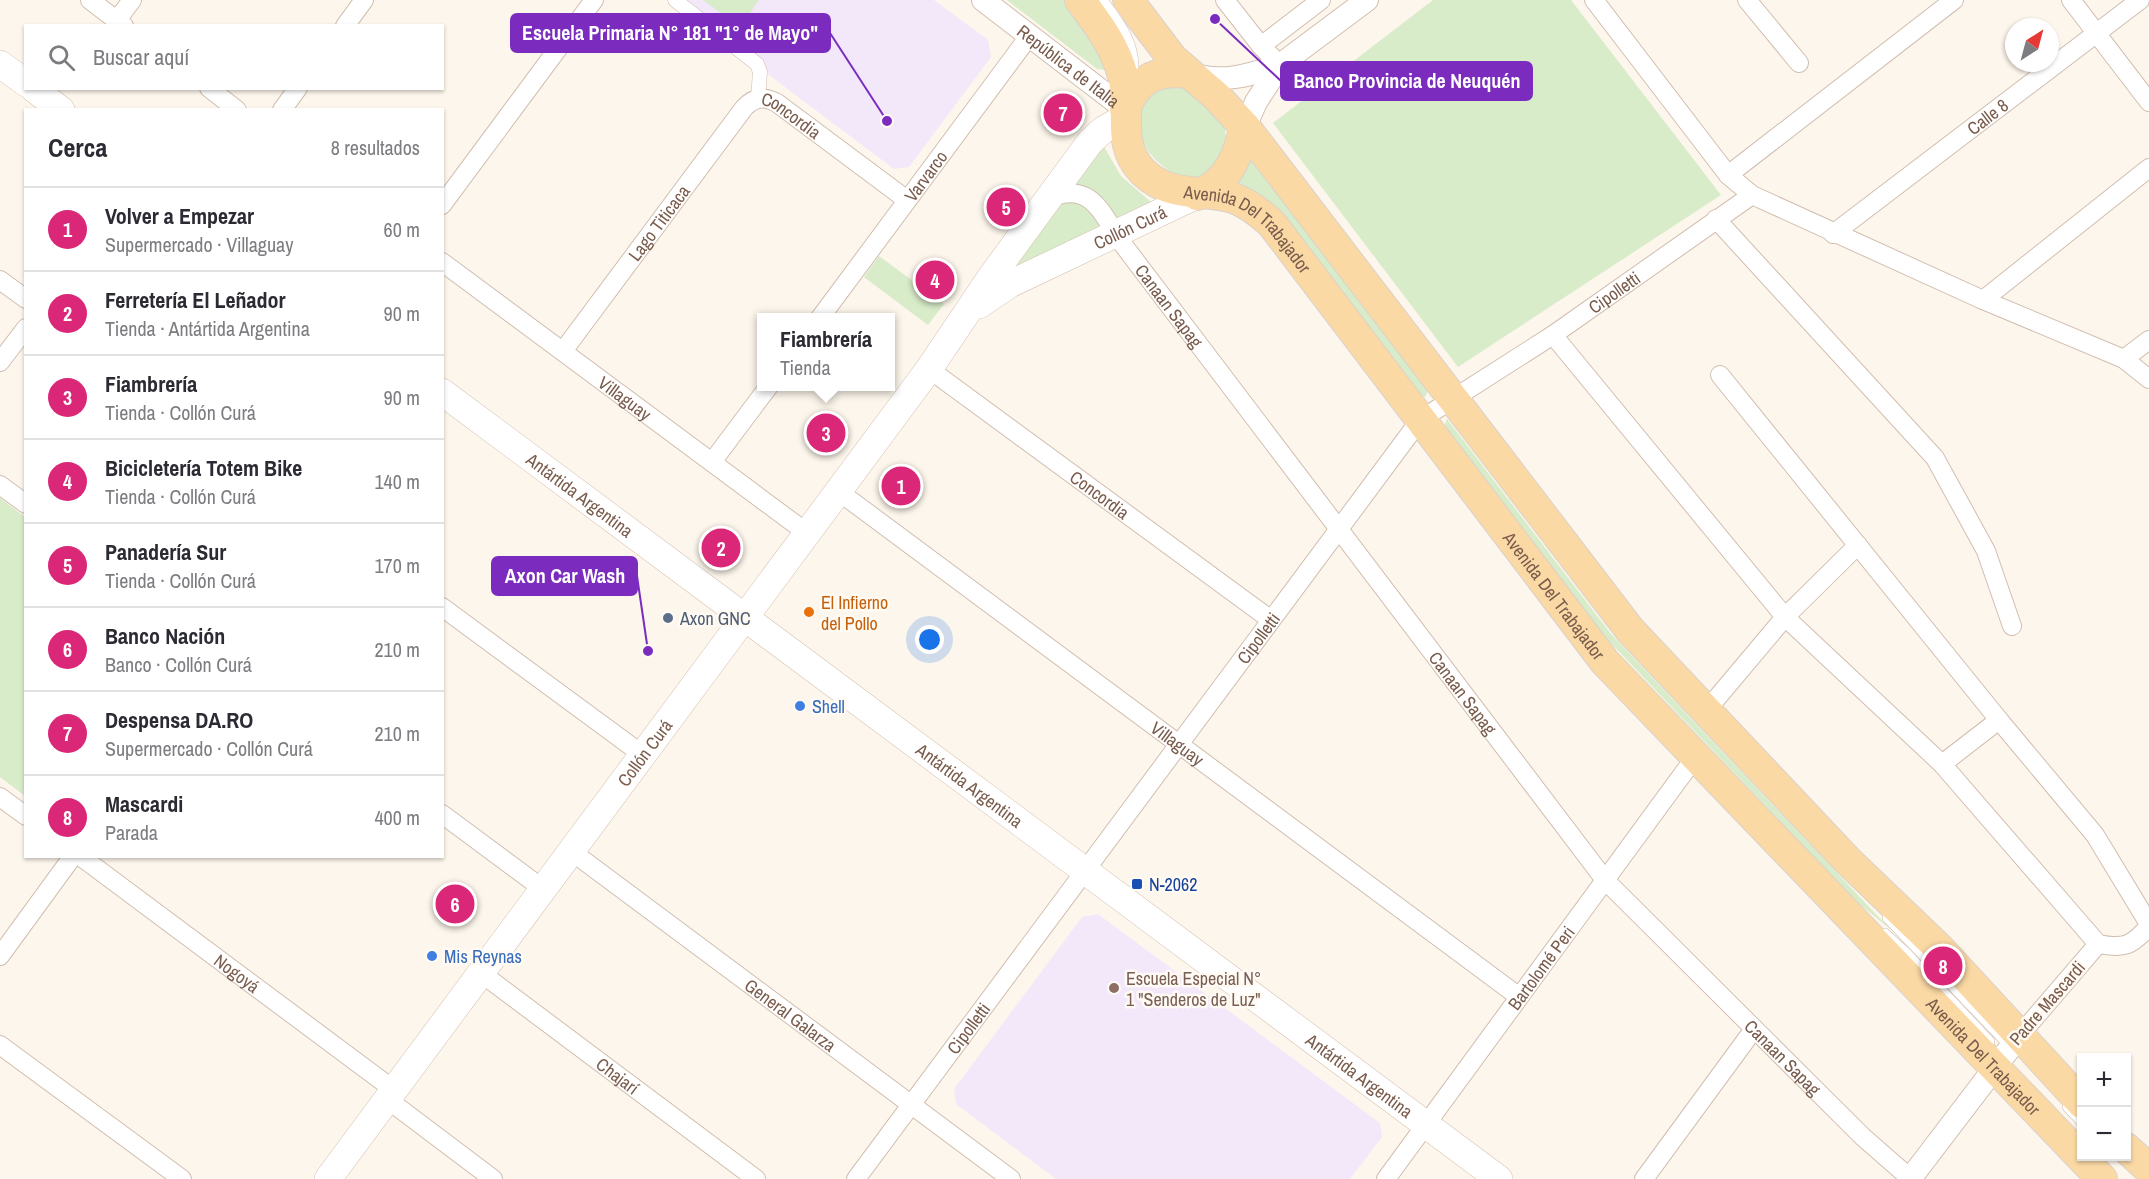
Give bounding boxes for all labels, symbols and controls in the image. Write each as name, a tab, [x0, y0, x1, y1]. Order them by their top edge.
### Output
callout: Escuela Primaria N° 181 "1° de Mayo"	[511, 14, 830, 52]
street label: República de Italia	[1012, 18, 1125, 113]
north arrow	[2005, 18, 2059, 72]
text: Escuela Primaria N° 181 "1° de Mayo"	[522, 19, 818, 46]
search box	[24, 24, 444, 90]
icon: search	[45, 41, 78, 74]
text: Buscar aquí	[93, 42, 189, 72]
callout: Banco Provincia de Neuquén	[1281, 62, 1532, 100]
text: Banco Provincia de Neuquén	[1294, 67, 1520, 94]
street label: Concordia	[759, 86, 826, 144]
pin: 7	[1044, 90, 1082, 136]
street label: Calle 8	[1961, 93, 2013, 140]
text: Cerca	[48, 130, 107, 165]
text: 8 resultados	[331, 134, 420, 161]
street label: Varvarco	[898, 145, 953, 207]
street label: Avenida Del Trabajador	[1181, 179, 1317, 278]
street label: Lago Titicaca	[622, 180, 695, 266]
pin: 5	[986, 184, 1026, 230]
street label: Collón Curá	[1089, 199, 1170, 255]
text: Volver a Empezar	[105, 201, 254, 231]
text: 1	[63, 216, 72, 243]
text: 60 m	[384, 216, 420, 243]
text: Supermercado · Villaguay	[105, 231, 293, 258]
pin: 4	[916, 258, 954, 302]
street label: Canaan Sapag	[1130, 259, 1210, 353]
street label: Cipolletti	[1583, 265, 1645, 319]
text: Ferretería El Leñador	[105, 285, 286, 315]
text: 2	[63, 300, 72, 327]
text: 90 m	[384, 300, 420, 327]
popup	[757, 313, 895, 391]
text: Tienda · Antártida Argentina	[105, 315, 310, 342]
text: Fiambrería	[780, 324, 872, 354]
text: Tienda	[780, 354, 831, 381]
text: Fiambrería	[105, 369, 197, 399]
street label: Villaguay	[593, 370, 657, 426]
text: 3	[63, 384, 72, 411]
text: 90 m	[384, 384, 420, 411]
text: Tienda · Collón Curá	[105, 399, 256, 426]
pin: 3	[806, 410, 846, 456]
street label: Antártida Argentina	[521, 446, 639, 543]
text: Bicicletería Totem Bike	[105, 453, 302, 483]
pin: 1	[882, 464, 920, 508]
street label: Concordia	[1065, 464, 1135, 525]
text: 4	[63, 468, 72, 495]
text: 140 m	[374, 468, 420, 495]
text: Tienda · Collón Curá	[105, 483, 256, 510]
street label: Avenida Del Trabajador	[1497, 525, 1611, 665]
pin: 2	[702, 526, 740, 570]
text: Panadería Sur	[105, 537, 226, 567]
text: 5	[63, 552, 72, 579]
text: 170 m	[374, 552, 420, 579]
callout: Axon Car Wash	[492, 557, 637, 595]
text: Axon Car Wash	[505, 562, 625, 589]
text: Tienda · Collón Curá	[105, 567, 256, 594]
place label: El Infierno del Pollo	[821, 590, 888, 636]
marker: El Infierno del Pollo	[802, 605, 816, 619]
place label: Axon GNC	[679, 606, 751, 631]
street label: Cipolletti	[1231, 607, 1285, 669]
marker: Axon GNC	[661, 611, 675, 625]
text: Banco Nación	[105, 621, 225, 651]
your location	[915, 625, 944, 654]
text: 6	[63, 636, 72, 663]
text: 210 m	[374, 636, 420, 663]
street label: Canaan Sapag	[1423, 646, 1503, 740]
text: Banco · Collón Curá	[105, 651, 252, 678]
place label: Shell	[812, 694, 845, 719]
marker: Shell	[793, 699, 807, 713]
text: Despensa DA.RO	[105, 705, 253, 735]
street label: Collón Curá	[611, 714, 678, 791]
street label: Villaguay	[1146, 715, 1210, 772]
text: 7	[63, 720, 72, 747]
text: 210 m	[374, 720, 420, 747]
text: Supermercado · Collón Curá	[105, 735, 313, 762]
street label: Antártida Argentina	[910, 736, 1028, 833]
text: Mascardi	[105, 789, 183, 819]
text: 8	[63, 804, 72, 831]
text: 400 m	[374, 804, 420, 831]
text: Parada	[105, 819, 158, 846]
place label: N-2062	[1149, 872, 1197, 897]
marker: N-2062	[1130, 877, 1144, 891]
pin: 6	[436, 882, 474, 926]
street label: Bartolomé Peri	[1502, 921, 1580, 1015]
place label: Mis Reynas	[444, 944, 522, 969]
pin: 8	[1924, 944, 1962, 988]
street label: Nogoyá	[209, 948, 265, 998]
marker: Mis Reynas	[425, 949, 439, 963]
street label: Padre Mascardi	[2003, 955, 2091, 1051]
place label: Escuela Especial N° 1 "Senderos de Luz"	[1126, 966, 1261, 1012]
street label: General Galarza	[740, 972, 842, 1057]
marker: Escuela Especial N° 1 "Senderos de Luz"	[1107, 981, 1121, 995]
street label: Avenida Del Trabajador	[1920, 991, 2047, 1121]
street label: Cipolletti	[941, 997, 996, 1059]
street label: Canaan Sapag	[1739, 1014, 1827, 1101]
street label: Antártida Argentina	[1300, 1027, 1418, 1123]
street label: Chajarí	[591, 1051, 645, 1100]
map controls	[2077, 1053, 2131, 1161]
button: +	[2077, 1053, 2131, 1107]
button: −	[2077, 1107, 2131, 1161]

